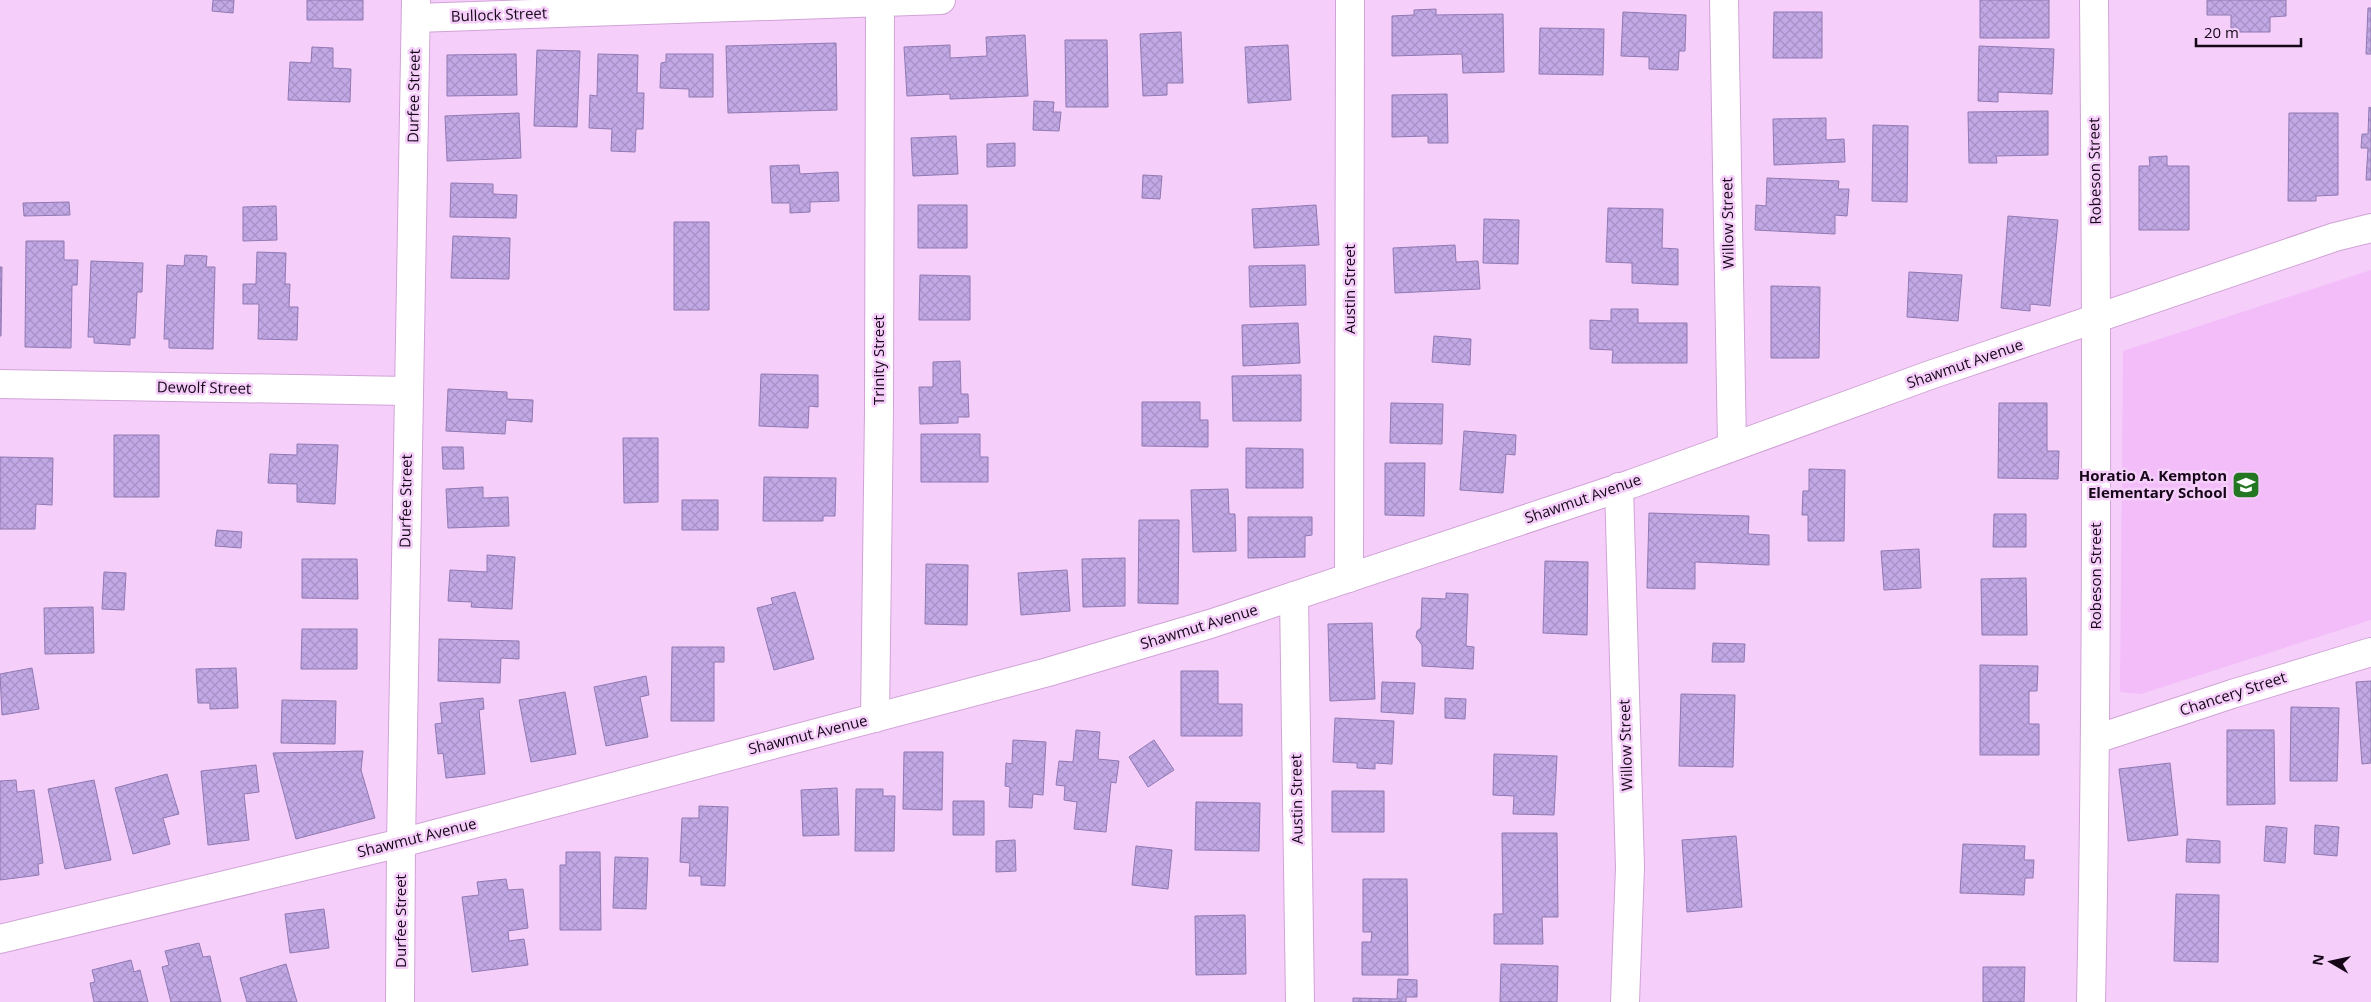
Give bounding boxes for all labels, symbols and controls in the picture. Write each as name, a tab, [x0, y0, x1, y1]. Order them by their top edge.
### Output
street label: Bullock Street	[450, 2, 547, 26]
scale bar	[2196, 15, 2301, 47]
text: 20 m	[2204, 22, 2239, 42]
street label: Durfee Street	[402, 49, 424, 143]
street label: Robeson Street	[2083, 117, 2105, 225]
street label: Willow Street	[1716, 177, 1738, 269]
street label: Austin Street	[1339, 244, 1359, 334]
street label: Trinity Street	[868, 315, 888, 405]
street label: Shawmut Avenue	[1904, 334, 2026, 392]
street label: Dewolf Street	[157, 376, 251, 398]
street label: Durfee Street	[394, 454, 416, 548]
place label: Horatio A. Kempton Elementary School	[2079, 465, 2227, 502]
street label: Shawmut Avenue	[1522, 469, 1644, 527]
school or university icon: Horatio A. Kempton Elementary School	[2231, 470, 2261, 500]
street label: Robeson Street	[2085, 522, 2105, 630]
street label: Shawmut Avenue	[1137, 599, 1260, 653]
street label: Chancery Street	[2177, 666, 2289, 720]
street label: Willow Street	[1613, 699, 1637, 791]
street label: Shawmut Avenue	[746, 710, 869, 758]
street label: Austin Street	[1285, 754, 1307, 844]
street label: Shawmut Avenue	[355, 813, 478, 861]
street label: Durfee Street	[390, 874, 410, 968]
north arrow	[2306, 937, 2356, 987]
text: N	[2307, 953, 2328, 967]

